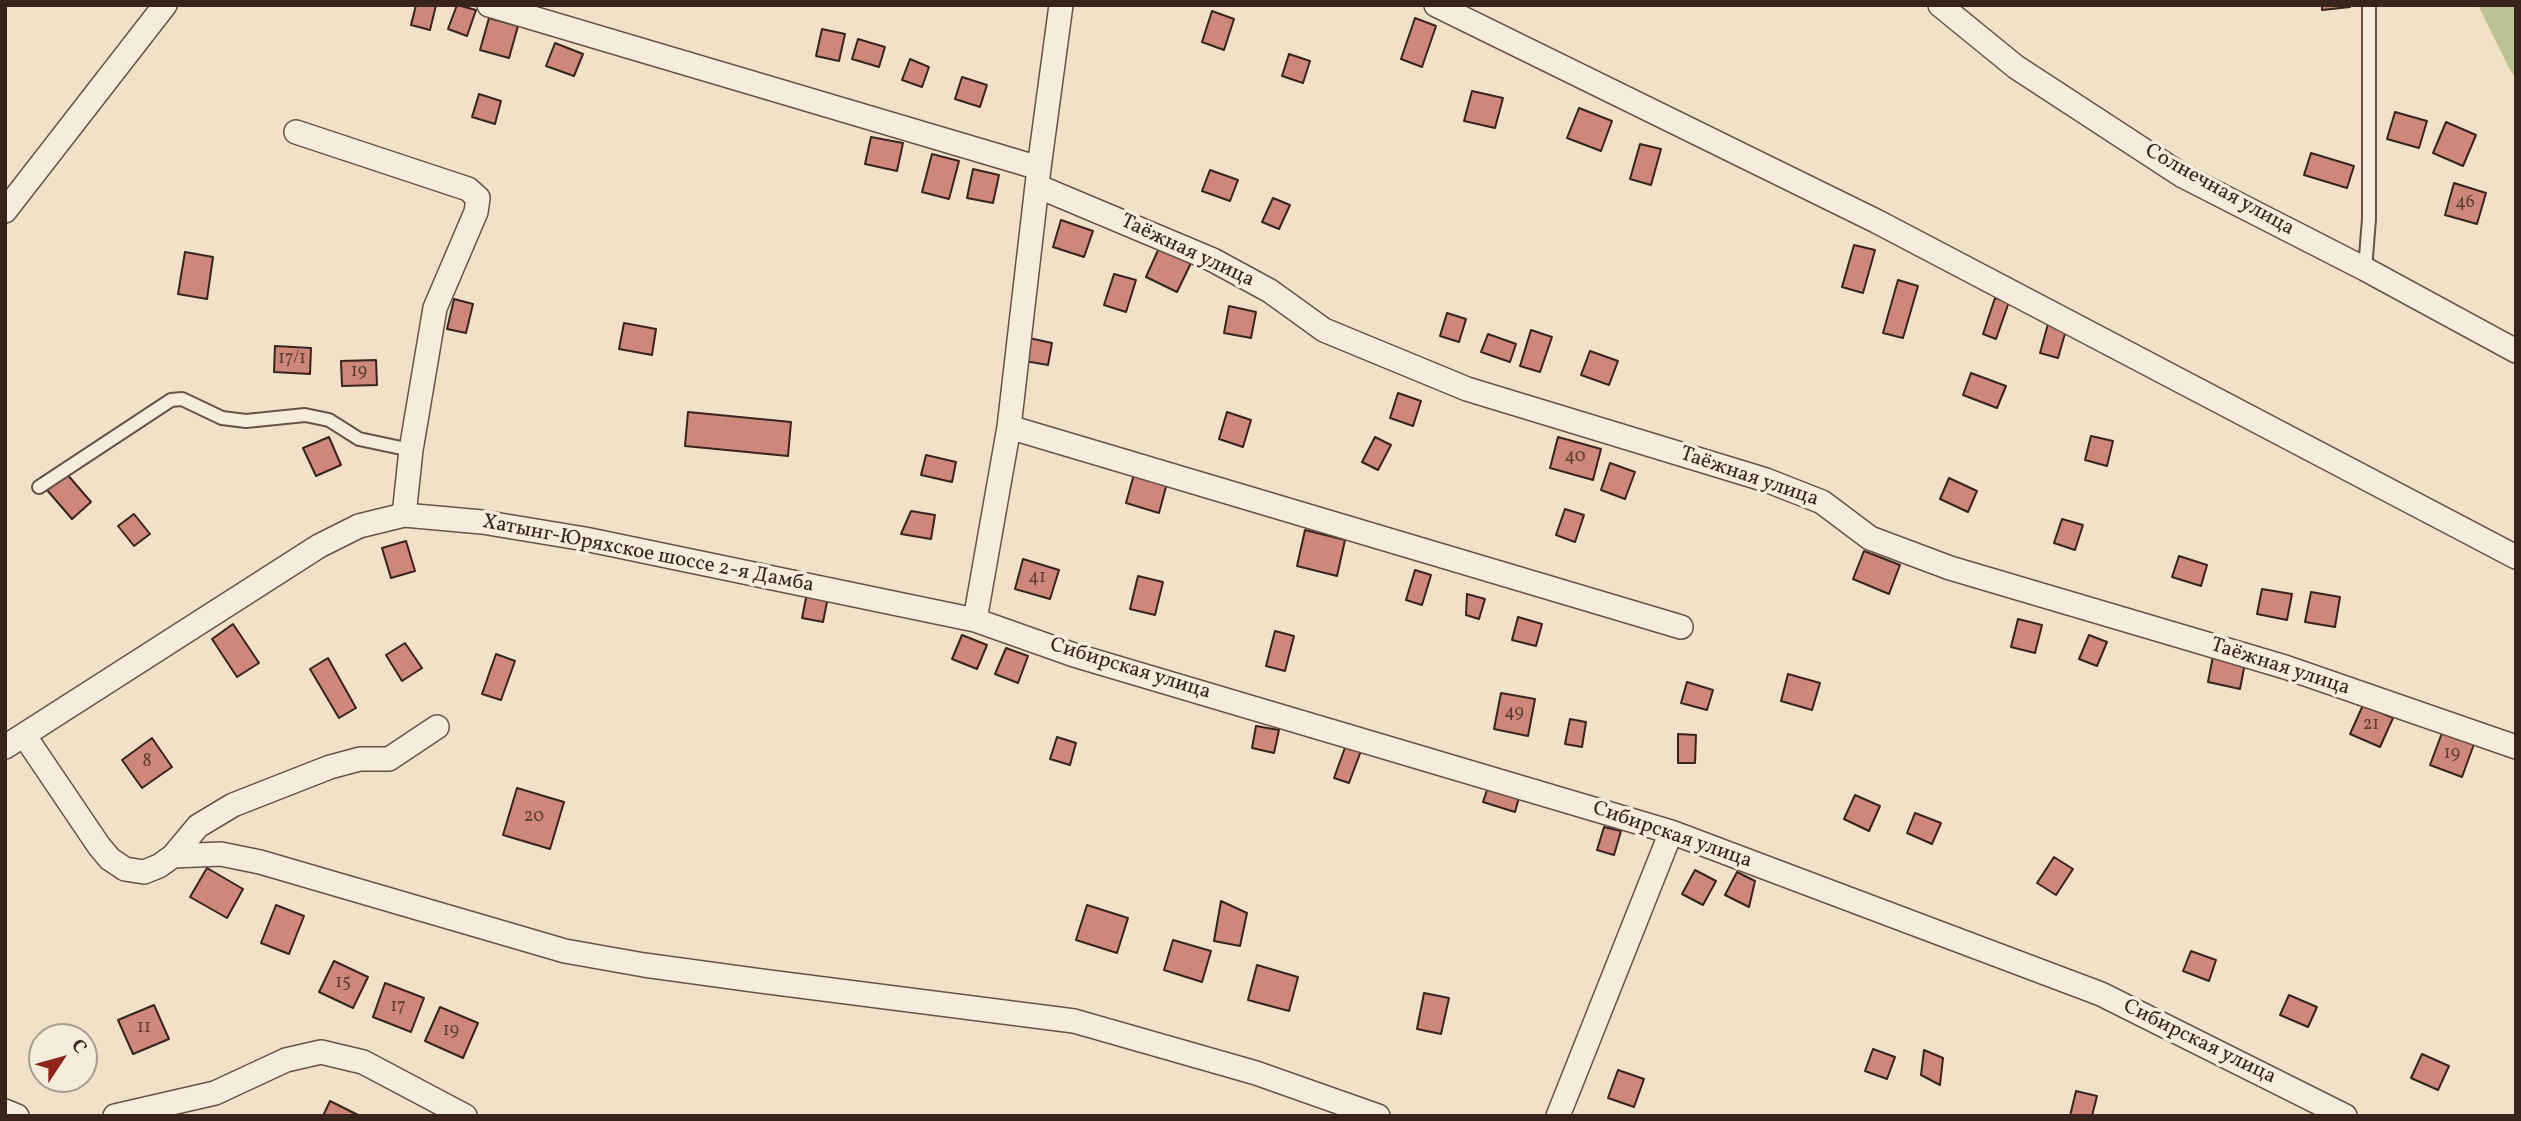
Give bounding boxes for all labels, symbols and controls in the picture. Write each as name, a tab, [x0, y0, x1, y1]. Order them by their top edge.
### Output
street label: Солнечная улица	[2140, 139, 2298, 243]
house number: 46	[2455, 193, 2475, 215]
street label: Таёжная улица	[1116, 210, 1258, 294]
house number: 17/1	[278, 349, 306, 371]
house number: 19	[351, 362, 367, 384]
street label: Таёжная улица	[1676, 442, 1822, 514]
house number: 40	[1564, 447, 1586, 469]
street label: Хатынг-Юряхское шоссе 2-я Дамба	[480, 510, 816, 600]
house number: 41	[1028, 568, 1046, 590]
street label: Сибирская улица	[1046, 634, 1214, 706]
street label: Таёжная улица	[2207, 634, 2353, 702]
house number: 49	[1504, 703, 1524, 725]
house number: 21	[2363, 715, 2379, 737]
house number: 19	[2444, 744, 2460, 766]
house number: 8	[142, 752, 152, 774]
street label: Сибирская улица	[1589, 797, 1755, 875]
house number: 20	[524, 807, 544, 829]
house number: 15	[335, 973, 351, 995]
street label: Сибирская улица	[2118, 995, 2280, 1091]
house number: 17	[390, 997, 406, 1019]
house number: 11	[137, 1018, 151, 1040]
house number: 19	[443, 1021, 459, 1043]
north arrow	[28, 1023, 98, 1093]
text: С	[64, 1034, 92, 1059]

